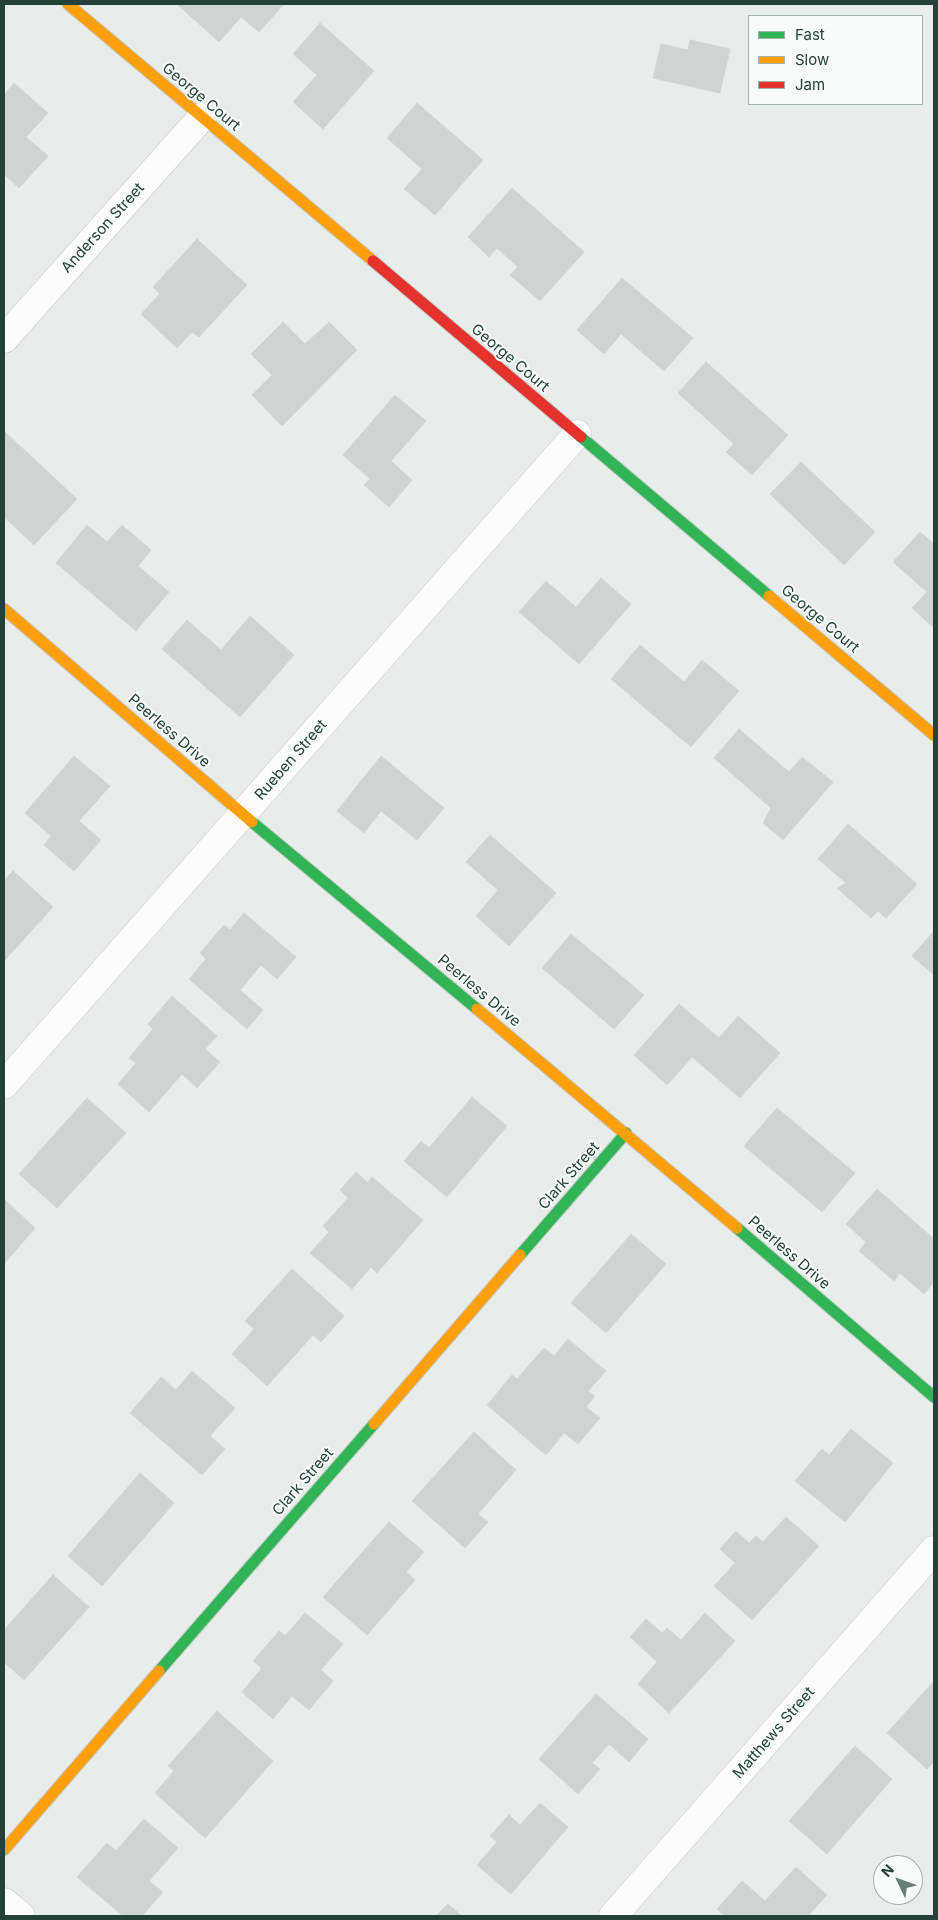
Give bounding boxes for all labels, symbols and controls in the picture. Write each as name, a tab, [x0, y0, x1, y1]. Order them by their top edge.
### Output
legend	[748, 15, 923, 105]
text: Fast	[795, 25, 825, 44]
text: Slow	[795, 50, 829, 69]
street label: George Court	[158, 59, 244, 135]
text: Jam	[795, 75, 825, 94]
street label: Anderson Street	[58, 179, 148, 277]
street label: George Court	[467, 320, 553, 396]
street label: George Court	[777, 581, 863, 657]
street label: Peerless Drive	[124, 691, 214, 771]
street label: Rueben Street	[251, 716, 331, 804]
street label: Peerless Drive	[434, 951, 524, 1031]
street label: Clark Street	[535, 1139, 603, 1213]
street label: Peerless Drive	[744, 1213, 834, 1293]
street label: Clark Street	[269, 1445, 337, 1519]
street label: Matthews Street	[729, 1684, 819, 1782]
north arrow	[873, 1855, 923, 1905]
text: N	[877, 1861, 897, 1880]

